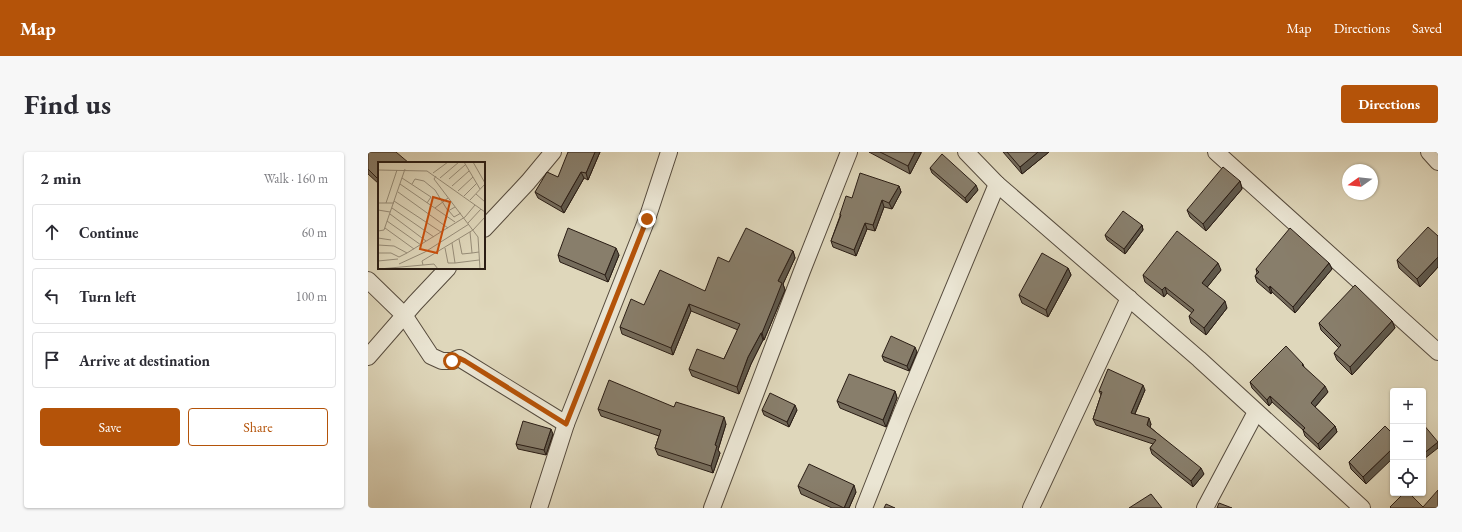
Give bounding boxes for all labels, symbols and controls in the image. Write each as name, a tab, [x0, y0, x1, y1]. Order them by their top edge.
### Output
text: Map	[20, 16, 56, 41]
text: Map	[1286, 19, 1312, 37]
text: Directions	[1334, 19, 1390, 37]
text: Saved	[1412, 19, 1442, 37]
button: Directions	[1341, 85, 1438, 123]
text: Find us	[24, 86, 111, 122]
inset map	[378, 162, 485, 269]
north arrow	[1342, 164, 1378, 200]
text: 2 min	[40, 167, 81, 189]
text: Walk · 160 m	[264, 170, 328, 187]
route end	[638, 210, 656, 228]
icon: ahead	[41, 221, 63, 243]
text: Continue	[79, 223, 139, 242]
text: 60 m	[302, 224, 327, 241]
icon: left	[41, 285, 63, 307]
text: Turn left	[79, 287, 136, 306]
text: 100 m	[296, 288, 327, 305]
icon: arrive	[41, 349, 63, 371]
text: Arrive at destination	[79, 351, 210, 370]
route start	[443, 352, 461, 370]
map controls	[1390, 388, 1426, 496]
button: +	[1390, 388, 1426, 424]
button: Save	[40, 408, 180, 446]
button: Share	[188, 408, 328, 446]
button: −	[1390, 424, 1426, 460]
button: locate	[1390, 460, 1426, 496]

